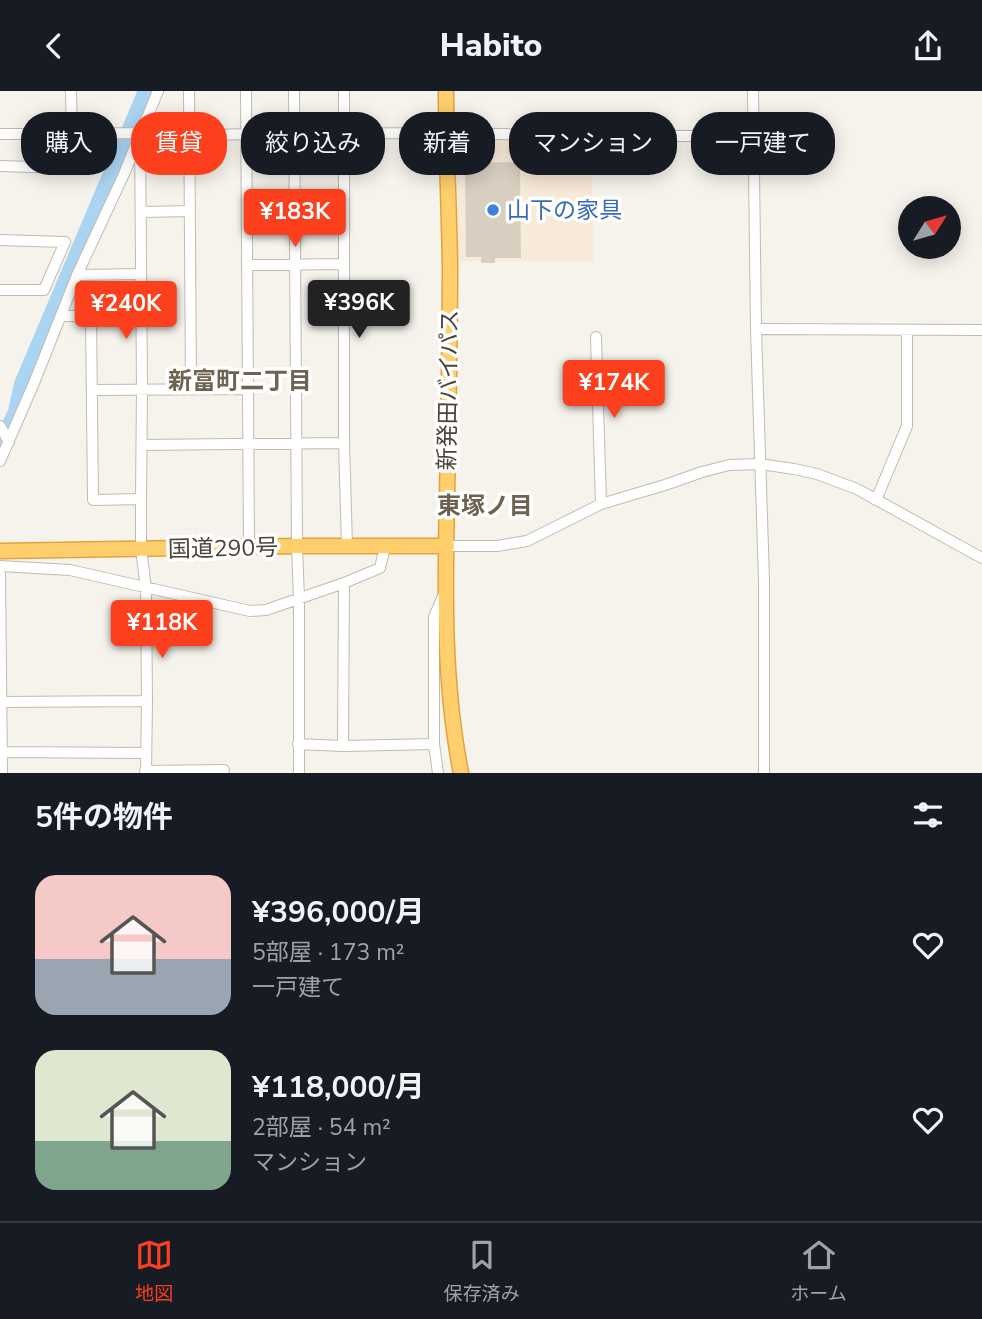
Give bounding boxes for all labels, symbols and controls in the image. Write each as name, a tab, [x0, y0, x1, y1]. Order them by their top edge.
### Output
text: Habito	[440, 24, 542, 67]
icon: back	[35, 27, 73, 65]
icon: share	[909, 27, 947, 65]
chip: 購入	[21, 112, 117, 175]
chip: 賃貸	[131, 112, 227, 175]
chip: 絞り込み	[241, 112, 385, 175]
chip: 新着	[399, 112, 495, 175]
chip: マンション	[509, 112, 677, 175]
chip: 一戸建て	[691, 112, 835, 175]
pin: ¥183K	[246, 190, 344, 249]
place label: 山下の家具	[507, 195, 622, 226]
text: ¥183K	[260, 196, 330, 227]
north arrow	[898, 196, 961, 259]
map controls	[898, 196, 961, 259]
marker: 山下の家具	[485, 202, 501, 218]
pin: ¥240K	[77, 281, 175, 341]
pin: ¥396K	[310, 281, 408, 340]
text: ¥396K	[324, 287, 394, 318]
text: ¥240K	[91, 288, 161, 319]
street label: 新発田バイパス	[432, 309, 465, 471]
pin: ¥174K	[565, 361, 663, 420]
district label: 新富町二丁目	[168, 365, 312, 397]
text: ¥174K	[579, 367, 649, 398]
district label: 東塚ノ目	[437, 490, 533, 522]
street label: 国道290号	[168, 532, 278, 565]
pin: ¥118K	[113, 601, 211, 660]
text: ¥118K	[127, 607, 197, 638]
icon: filters	[909, 796, 947, 834]
text: 5件の物件	[35, 797, 173, 838]
text: ¥396,000/月	[252, 892, 425, 933]
icon: home	[91, 903, 175, 987]
icon: heart	[909, 926, 947, 964]
text: 5部屋 · 173 m²	[252, 937, 405, 968]
text: 一戸建て	[252, 972, 344, 1003]
text: ¥118,000/月	[252, 1067, 425, 1108]
icon: home	[91, 1078, 175, 1162]
icon: heart	[909, 1101, 947, 1139]
text: 2部屋 · 54 m²	[252, 1112, 391, 1143]
text: マンション	[252, 1147, 367, 1178]
tab: 地図	[135, 1236, 173, 1307]
tab: 保存済み	[444, 1236, 520, 1307]
tab: ホーム	[790, 1236, 847, 1307]

